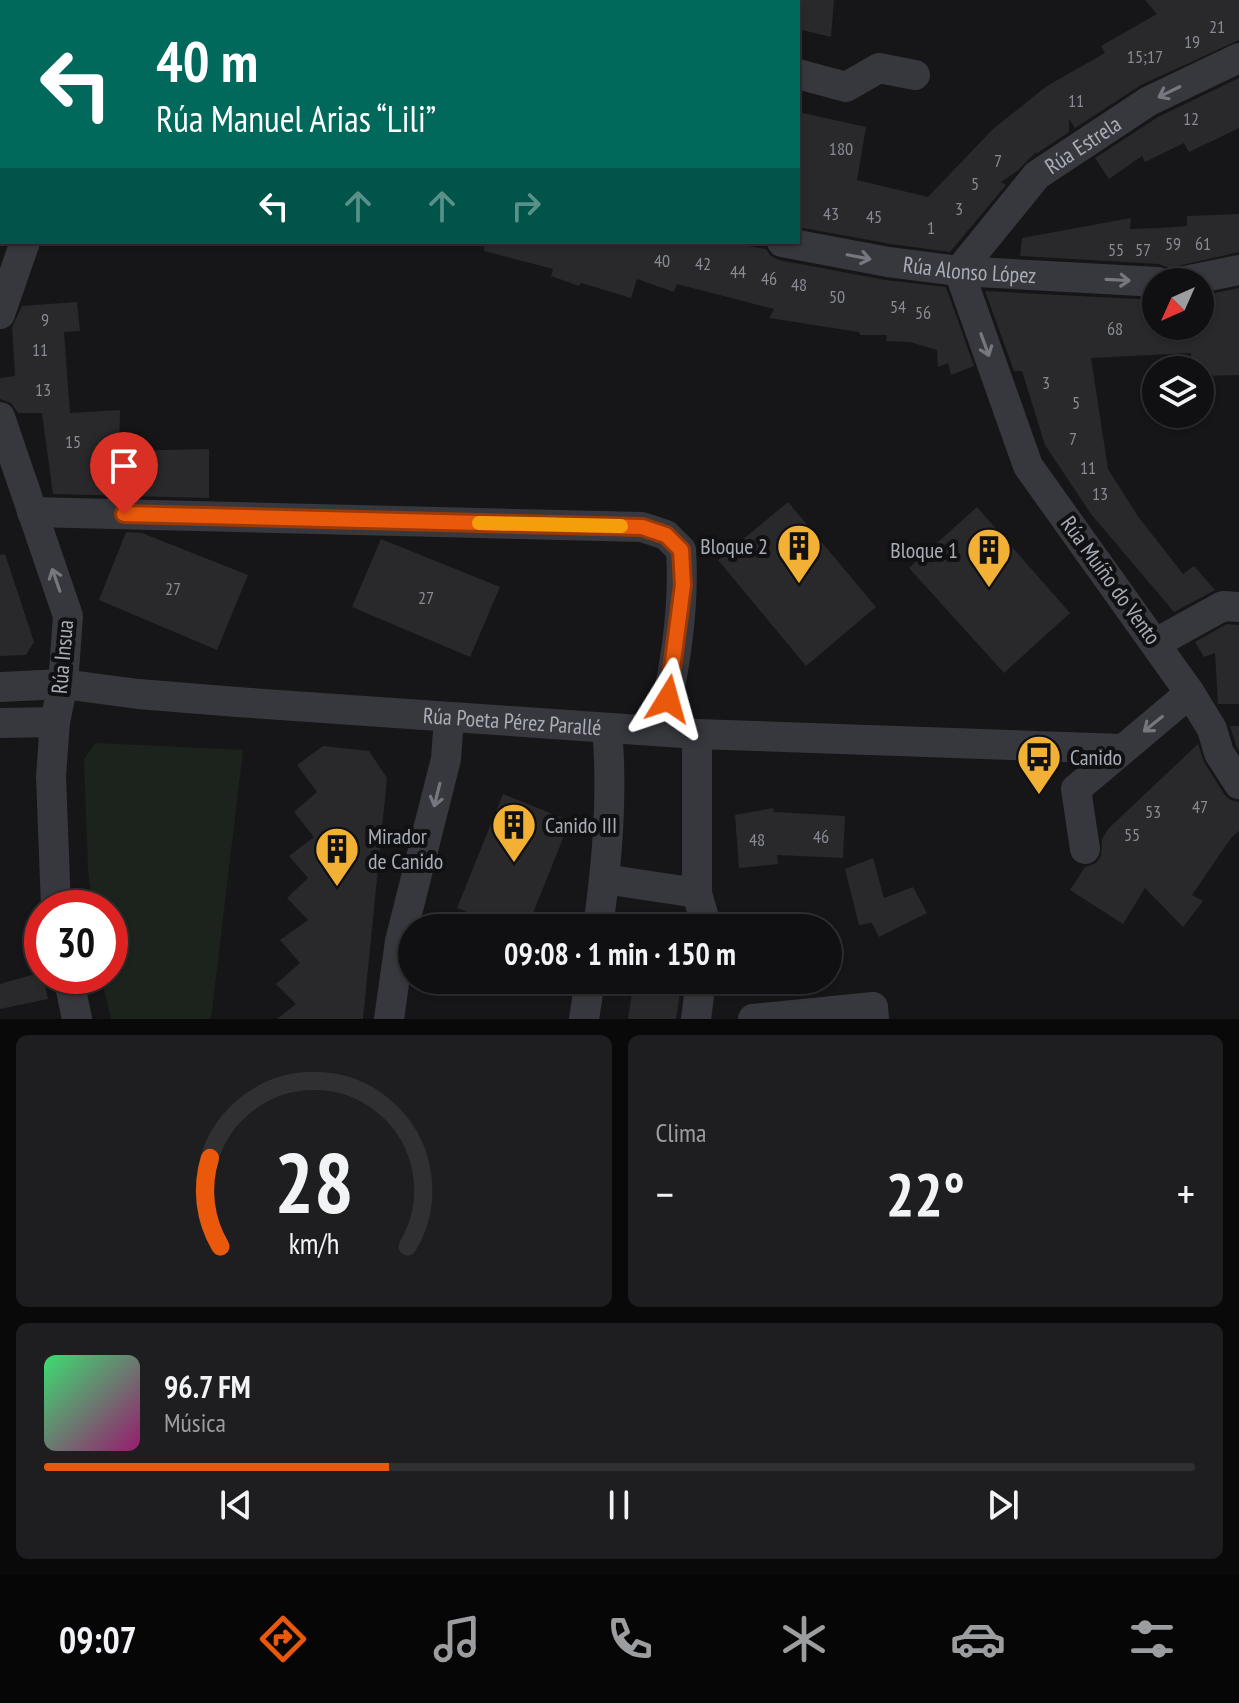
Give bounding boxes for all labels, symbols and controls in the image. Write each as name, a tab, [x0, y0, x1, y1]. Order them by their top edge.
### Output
house number: 21	[1209, 15, 1225, 38]
text: 40 m	[156, 25, 258, 97]
house number: 19	[1184, 30, 1200, 53]
icon: left	[24, 32, 128, 136]
house number: 15;17	[1127, 45, 1163, 68]
one-way arrow	[1157, 85, 1181, 100]
house number: 11	[1068, 89, 1084, 112]
text: Rúa Manuel Arias “Lili”	[156, 95, 436, 142]
house number: 12	[1183, 107, 1199, 130]
street label: Rúa Estrela	[1039, 109, 1126, 180]
house number: 180	[829, 137, 853, 160]
house number: 7	[994, 149, 1002, 172]
house number: 5	[971, 172, 979, 195]
icon: left	[252, 184, 296, 228]
icon: ahead	[336, 184, 380, 228]
icon: ahead	[420, 184, 464, 228]
icon: right	[504, 184, 548, 228]
house number: 3	[955, 197, 963, 220]
house number: 43	[823, 202, 839, 225]
house number: 45	[866, 205, 882, 228]
house number: 1	[927, 216, 935, 239]
house number: 59	[1165, 232, 1181, 255]
house number: 61	[1195, 232, 1211, 255]
house number: 55	[1108, 238, 1124, 261]
house number: 57	[1135, 238, 1151, 261]
house number: 40	[654, 249, 670, 272]
one-way arrow	[846, 250, 871, 265]
street label: Rúa Alonso López	[902, 250, 1037, 289]
house number: 42	[695, 252, 711, 275]
house number: 44	[730, 260, 746, 283]
house number: 46	[761, 267, 777, 290]
north arrow	[1142, 268, 1214, 340]
map controls	[1142, 268, 1214, 428]
house number: 48	[791, 273, 807, 296]
one-way arrow	[1104, 273, 1131, 288]
house number: 50	[829, 285, 845, 308]
house number: 54	[890, 295, 906, 318]
house number: 56	[915, 301, 931, 324]
house number: 9	[41, 308, 49, 331]
house number: 68	[1107, 317, 1123, 340]
one-way arrow	[979, 332, 994, 357]
house number: 11	[32, 338, 48, 361]
button: layers	[1142, 356, 1214, 428]
house number: 3	[1042, 371, 1050, 394]
house number: 13	[35, 378, 51, 401]
house number: 5	[1072, 391, 1080, 414]
house number: 7	[1069, 427, 1077, 450]
house number: 15	[65, 430, 81, 453]
pin	[90, 432, 158, 514]
icon: arrive	[102, 444, 146, 488]
house number: 11	[1080, 456, 1096, 479]
house number: 13	[1092, 482, 1108, 505]
street label: Rúa Muíño do Vento	[1055, 510, 1167, 650]
building icon: Bloque 2	[775, 522, 823, 585]
building icon: Bloque 1	[965, 526, 1013, 589]
place label: Bloque 2	[700, 532, 768, 560]
place label: Bloque 1	[890, 536, 958, 564]
one-way arrow	[48, 568, 62, 593]
house number: 27	[165, 577, 181, 600]
house number: 27	[418, 586, 434, 609]
street label: Rúa Insua	[45, 619, 79, 695]
position arrow	[626, 657, 710, 741]
street label: Rúa Poeta Pérez Parallé	[422, 701, 602, 741]
one-way arrow	[1143, 715, 1164, 733]
bus stop icon: Canido	[1015, 733, 1063, 796]
place label: Canido	[1070, 743, 1122, 771]
one-way arrow	[428, 781, 443, 807]
house number: 47	[1192, 795, 1208, 818]
house number: 53	[1145, 800, 1161, 823]
building icon: Canido III	[490, 801, 538, 864]
place label: Canido III	[545, 811, 617, 839]
place label: Mirador de Canido	[368, 822, 443, 875]
house number: 55	[1124, 823, 1140, 846]
building icon: Mirador de Canido	[313, 825, 361, 888]
house number: 46	[813, 825, 829, 848]
house number: 48	[749, 828, 765, 851]
speed limit sign: 30	[24, 890, 128, 994]
text: 09:08 · 1 min · 150 m	[504, 934, 736, 973]
text: Clima	[656, 1116, 706, 1149]
text: 28	[274, 1128, 354, 1236]
text: 22°	[886, 1155, 965, 1233]
text: −	[656, 1165, 674, 1222]
text: +	[1177, 1165, 1195, 1222]
text: km/h	[288, 1225, 339, 1262]
text: 96.7 FM	[164, 1367, 251, 1406]
text: Música	[164, 1406, 226, 1439]
icon: previous	[214, 1483, 258, 1527]
icon: pause	[597, 1483, 641, 1527]
icon: next	[981, 1483, 1025, 1527]
icon: directions	[255, 1611, 311, 1667]
icon: music	[429, 1611, 485, 1667]
icon: phone	[602, 1611, 658, 1667]
icon: climate	[776, 1611, 832, 1667]
icon: car	[950, 1611, 1006, 1667]
icon: filters	[1124, 1611, 1180, 1667]
text: 09:07	[59, 1616, 137, 1663]

